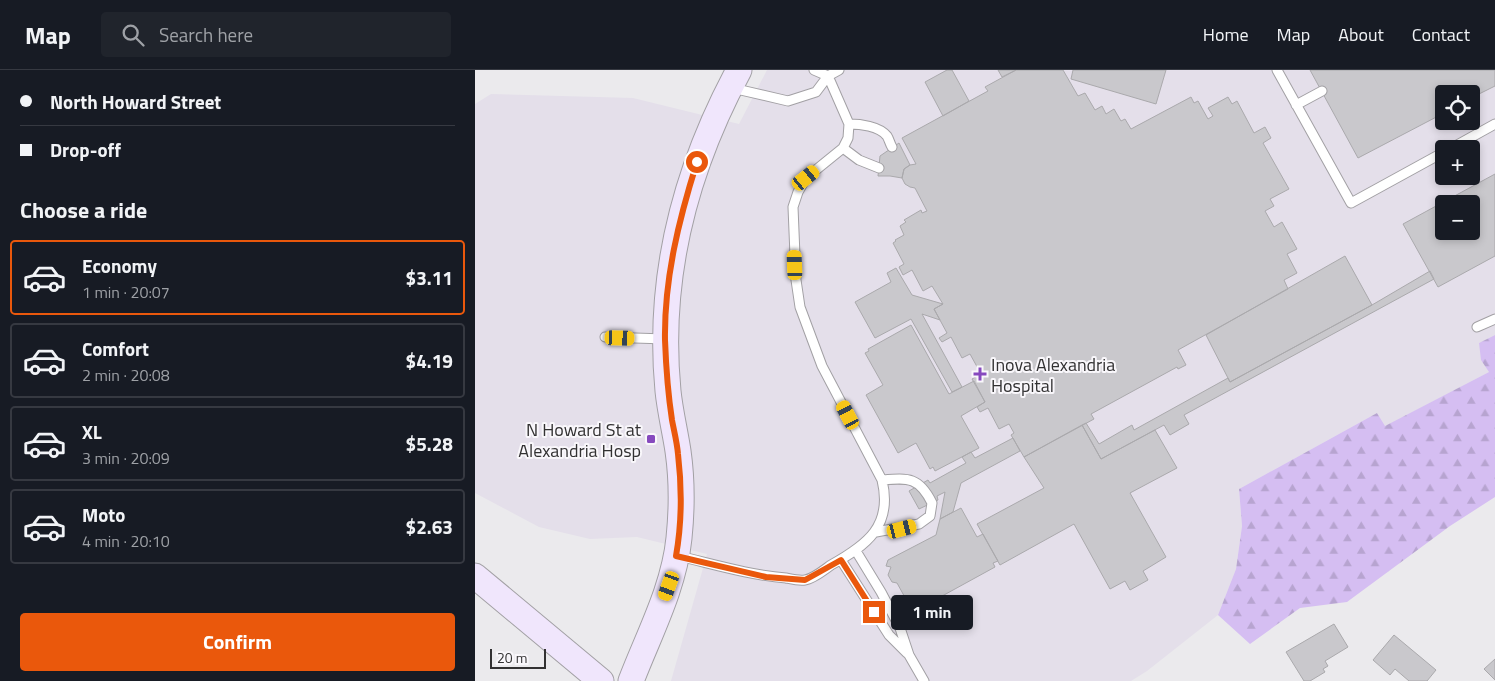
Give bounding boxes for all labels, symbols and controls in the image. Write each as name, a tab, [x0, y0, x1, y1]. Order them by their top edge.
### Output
search box	[101, 12, 451, 57]
text: Map	[25, 17, 71, 53]
text: Search here	[159, 20, 253, 49]
icon: search	[119, 21, 147, 49]
text: Home	[1203, 21, 1249, 48]
text: Map	[1277, 21, 1310, 48]
text: About	[1338, 21, 1384, 48]
text: Contact	[1412, 21, 1470, 48]
map controls	[1435, 85, 1480, 240]
button: locate	[1435, 85, 1480, 130]
text: North Howard Street	[50, 87, 221, 116]
text: Drop-off	[50, 135, 121, 164]
button: +	[1435, 140, 1480, 185]
route start	[686, 151, 708, 173]
car	[789, 163, 822, 193]
text: Choose a ride	[20, 193, 147, 227]
button: −	[1435, 195, 1480, 240]
car	[786, 250, 803, 280]
text: Economy	[82, 251, 157, 280]
icon: car	[22, 255, 67, 300]
text: $3.11	[406, 263, 453, 292]
text: 1 min · 20:07	[82, 280, 170, 304]
car	[604, 330, 635, 346]
text: Comfort	[82, 334, 149, 363]
icon: car	[22, 338, 67, 383]
text: $4.19	[406, 346, 453, 375]
place label: Inova Alexandria Hospital	[991, 351, 1115, 399]
text: 2 min · 20:08	[82, 363, 170, 387]
marker: Inova Alexandria Hospital	[973, 367, 987, 381]
car	[834, 398, 861, 432]
place label: N Howard St at Alexandria Hosp	[518, 416, 642, 464]
text: XL	[82, 417, 102, 446]
icon: car	[22, 421, 67, 466]
text: $5.28	[406, 429, 453, 458]
marker: N Howard St at Alexandria Hosp	[645, 433, 657, 445]
text: 3 min · 20:09	[82, 446, 170, 470]
text: Moto	[82, 500, 125, 529]
icon: car	[22, 504, 67, 549]
text: $2.63	[406, 512, 453, 541]
car	[885, 518, 918, 540]
text: 4 min · 20:10	[82, 529, 170, 553]
car	[656, 569, 681, 603]
callout: 1 min	[891, 594, 974, 630]
text: 1 min	[913, 600, 951, 624]
route end	[863, 601, 885, 623]
button: Confirm	[20, 613, 455, 671]
scale bar	[490, 646, 546, 669]
text: 20 m	[497, 647, 527, 668]

